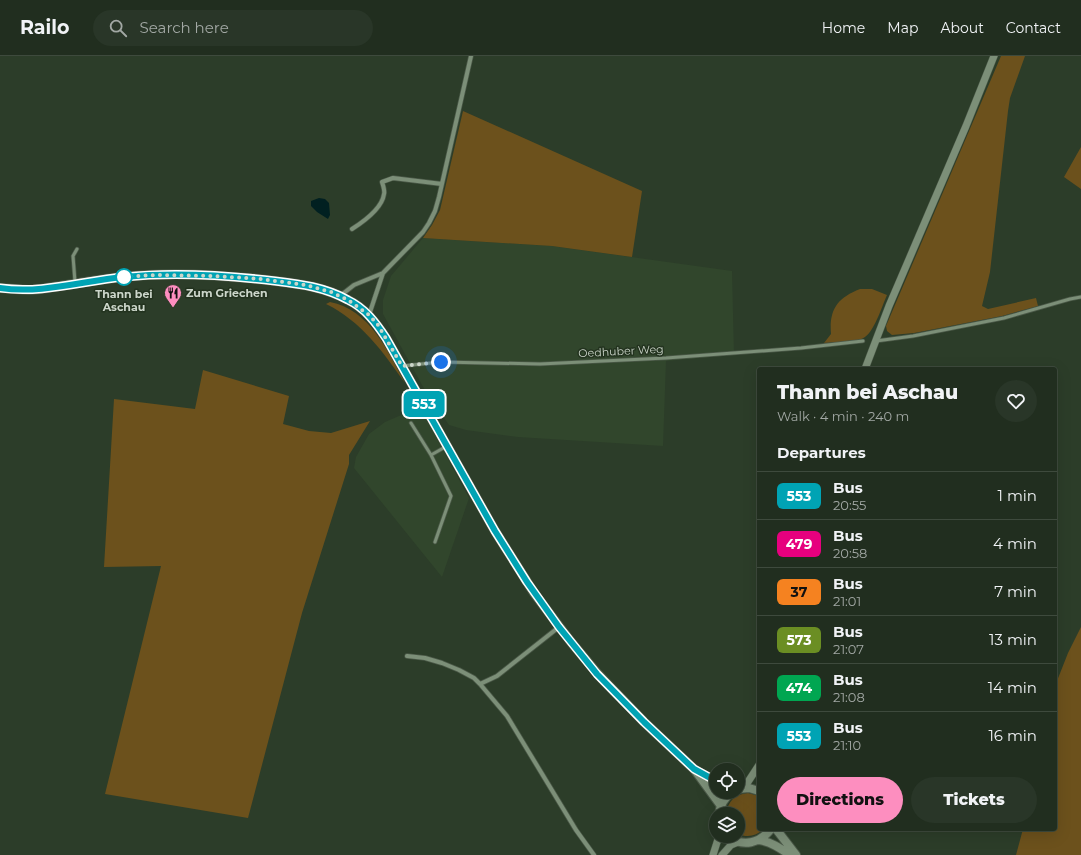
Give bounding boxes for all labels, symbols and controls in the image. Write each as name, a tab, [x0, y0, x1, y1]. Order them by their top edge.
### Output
search box	[93, 10, 373, 46]
text: Railo	[20, 16, 69, 39]
icon: search	[107, 17, 129, 39]
text: Search here	[139, 18, 229, 37]
text: Home	[822, 19, 865, 37]
text: Map	[887, 19, 918, 37]
text: About	[940, 19, 984, 37]
text: Contact	[1006, 19, 1061, 37]
marker: Thann bei Aschau	[115, 268, 133, 286]
restaurant icon: Zum Griechen	[163, 283, 183, 308]
place label: Zum Griechen	[186, 286, 268, 300]
place label: Thann bei Aschau	[95, 287, 153, 314]
street label: Oedhuber Weg	[578, 342, 664, 360]
your location	[431, 352, 451, 372]
button: heart	[995, 380, 1037, 422]
text: Thann bei Aschau	[777, 381, 958, 404]
line badge: 553	[401, 391, 447, 417]
text: 553	[412, 395, 436, 413]
text: Walk · 4 min · 240 m	[777, 408, 909, 424]
text: Departures	[777, 443, 866, 462]
text: Bus	[833, 478, 863, 497]
text: 1 min	[998, 486, 1037, 505]
text: 553	[787, 487, 811, 505]
text: 20:55	[833, 497, 866, 513]
text: Bus	[833, 526, 863, 545]
text: 4 min	[993, 534, 1037, 553]
text: 479	[786, 535, 812, 553]
text: 20:58	[833, 545, 867, 561]
text: Bus	[833, 574, 863, 593]
text: 7 min	[994, 582, 1037, 601]
text: 37	[791, 583, 807, 601]
text: 21:01	[833, 593, 861, 609]
text: Bus	[833, 622, 863, 641]
text: 13 min	[989, 630, 1037, 649]
text: 573	[786, 631, 812, 649]
text: 21:07	[833, 641, 864, 657]
text: Bus	[833, 670, 863, 689]
text: 14 min	[988, 678, 1037, 697]
text: 474	[786, 679, 812, 697]
text: 21:08	[833, 689, 865, 705]
text: Bus	[833, 718, 863, 737]
text: 16 min	[988, 726, 1037, 745]
text: 553	[787, 727, 811, 745]
text: 21:10	[833, 737, 861, 753]
map controls	[709, 763, 745, 843]
button: locate	[709, 763, 745, 799]
button: Directions	[777, 777, 903, 823]
button: Tickets	[911, 777, 1037, 823]
button: layers	[709, 807, 745, 843]

